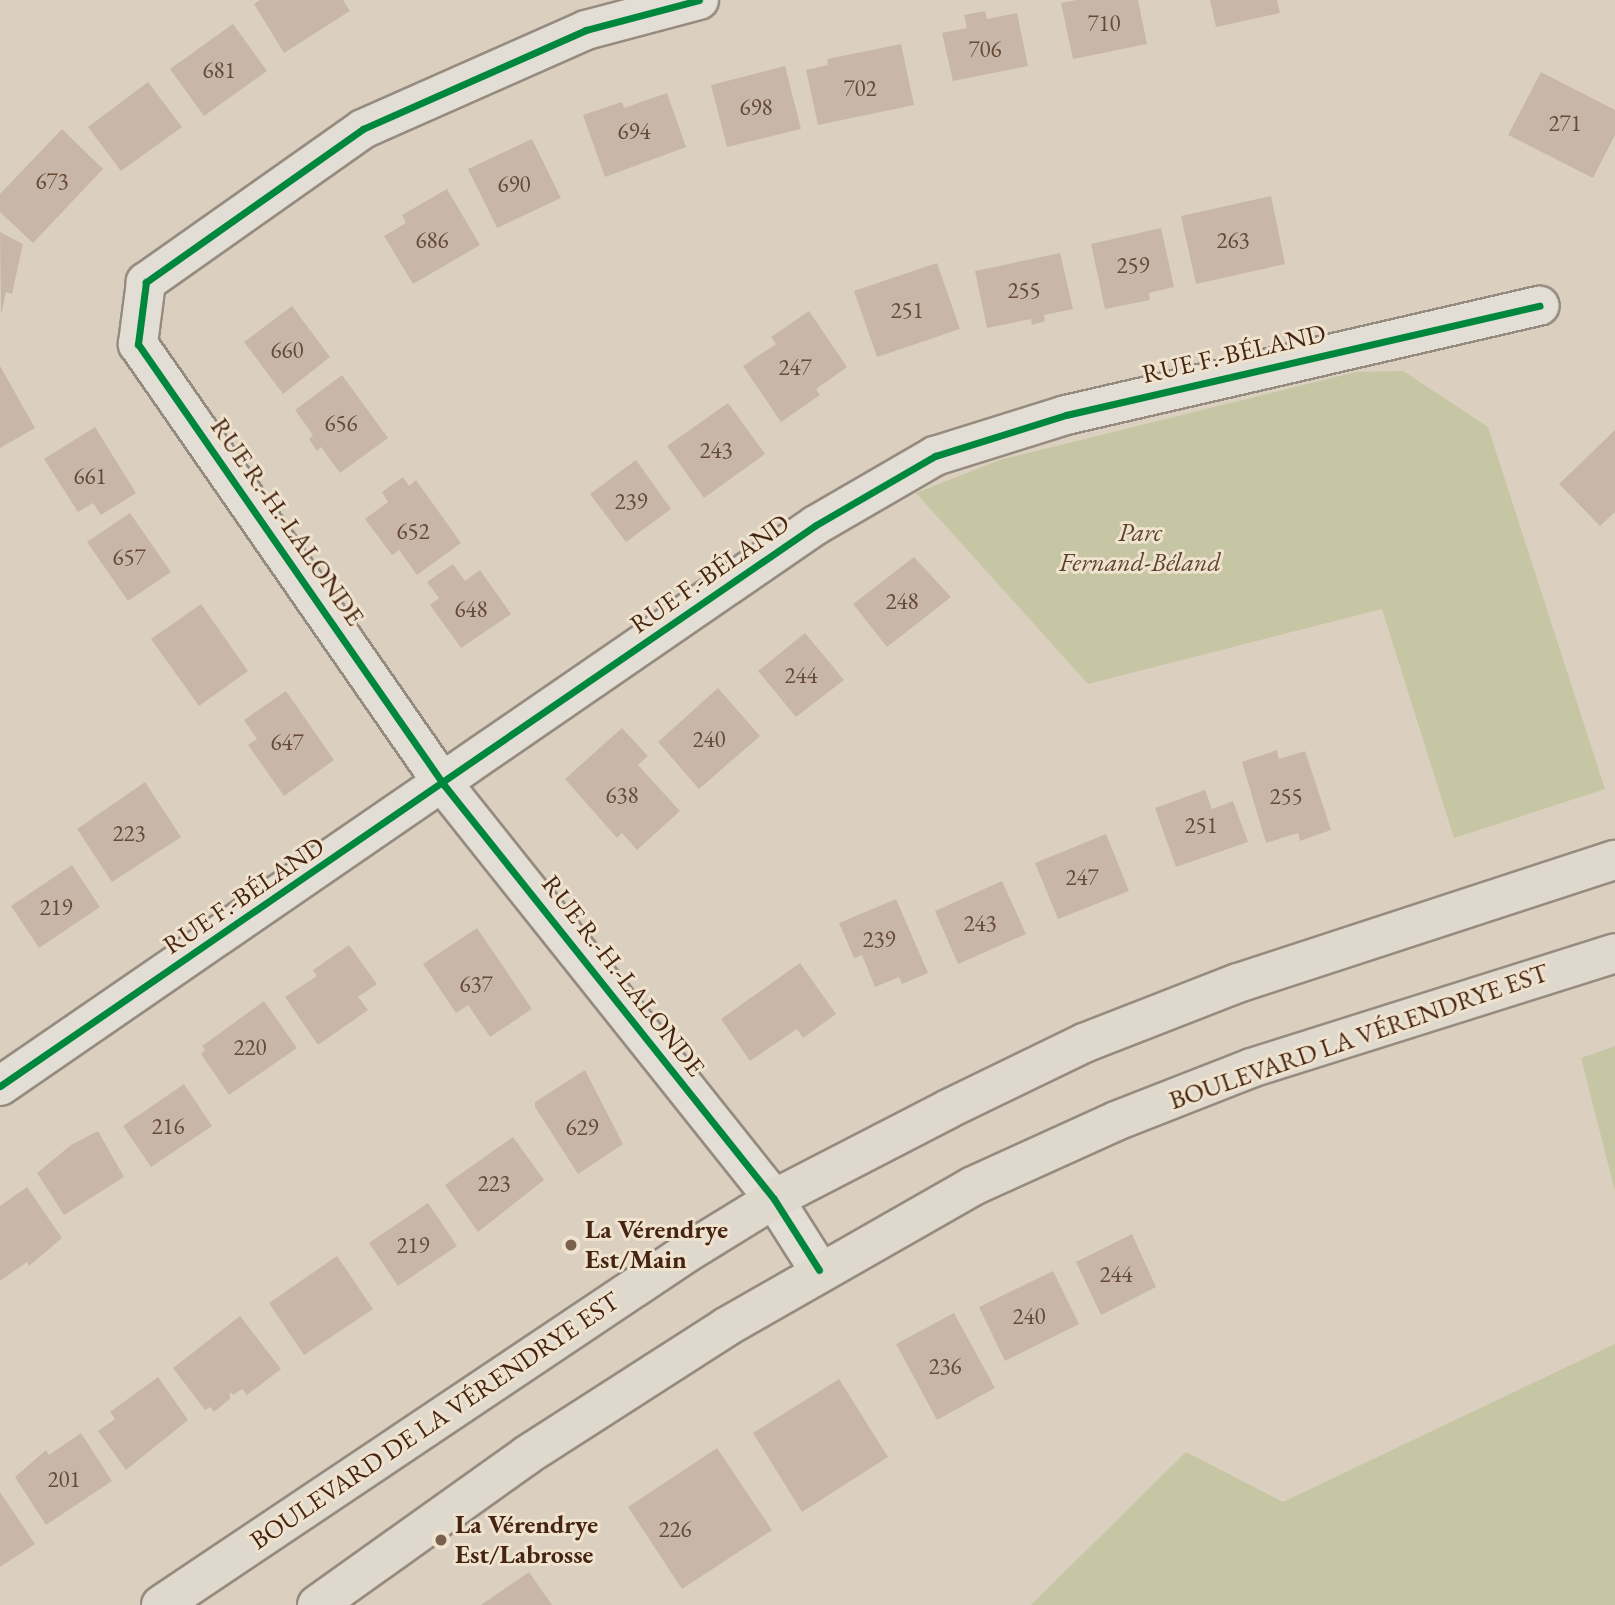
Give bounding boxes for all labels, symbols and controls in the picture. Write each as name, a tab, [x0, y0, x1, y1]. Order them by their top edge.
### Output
house number: 710	[1087, 9, 1121, 37]
house number: 706	[968, 35, 1002, 63]
house number: 681	[202, 56, 236, 84]
house number: 702	[843, 74, 877, 102]
house number: 698	[739, 93, 773, 121]
house number: 271	[1548, 109, 1582, 137]
house number: 694	[617, 117, 651, 145]
house number: 673	[35, 167, 69, 195]
house number: 690	[497, 170, 531, 198]
house number: 686	[415, 226, 449, 254]
house number: 263	[1216, 226, 1250, 254]
house number: 259	[1116, 251, 1150, 279]
house number: 255	[1007, 276, 1041, 304]
house number: 251	[890, 296, 924, 324]
street label: RUE F.-BÉLAND	[1139, 318, 1329, 390]
house number: 660	[270, 336, 304, 364]
house number: 247	[778, 353, 812, 381]
house number: 656	[324, 409, 358, 437]
street label: RUE R.-H.-LALONDE	[204, 412, 370, 632]
house number: 243	[699, 436, 733, 464]
house number: 661	[73, 462, 107, 490]
house number: 239	[614, 487, 648, 515]
street label: RUE F.-BÉLAND	[624, 508, 796, 640]
house number: 652	[396, 517, 430, 545]
park label: Parc Fernand-Béland	[1059, 517, 1221, 578]
house number: 657	[112, 543, 146, 571]
house number: 248	[885, 587, 919, 615]
house number: 648	[454, 595, 488, 623]
house number: 244	[784, 661, 818, 689]
house number: 240	[692, 725, 726, 753]
house number: 647	[270, 728, 304, 756]
house number: 638	[605, 781, 639, 809]
house number: 255	[1269, 782, 1303, 810]
house number: 251	[1184, 811, 1218, 839]
house number: 223	[112, 819, 146, 847]
street label: RUE F.-BÉLAND	[158, 831, 330, 961]
house number: 247	[1065, 863, 1099, 891]
street label: RUE R.-H.-LALONDE	[535, 869, 711, 1083]
house number: 219	[39, 893, 73, 921]
house number: 243	[963, 909, 997, 937]
house number: 239	[862, 925, 896, 953]
street label: BOULEVARD LA VÉRENDRYE EST	[1165, 957, 1553, 1117]
house number: 637	[459, 970, 493, 998]
house number: 220	[233, 1033, 267, 1061]
house number: 216	[151, 1112, 185, 1140]
house number: 629	[565, 1113, 599, 1141]
house number: 223	[477, 1169, 511, 1197]
place label: La Vérendrye Est/Main	[585, 1214, 728, 1276]
house number: 219	[396, 1231, 430, 1259]
marker: La Vérendrye Est/Main	[563, 1237, 579, 1253]
house number: 244	[1099, 1260, 1133, 1288]
street label: BOULEVARD DE LA VÉRENDRYE EST	[245, 1285, 625, 1557]
house number: 240	[1012, 1302, 1046, 1330]
house number: 236	[928, 1352, 962, 1380]
house number: 201	[47, 1465, 81, 1493]
place label: La Vérendrye Est/Labrosse	[455, 1509, 598, 1570]
house number: 226	[658, 1515, 692, 1543]
marker: La Vérendrye Est/Labrosse	[433, 1532, 449, 1548]

